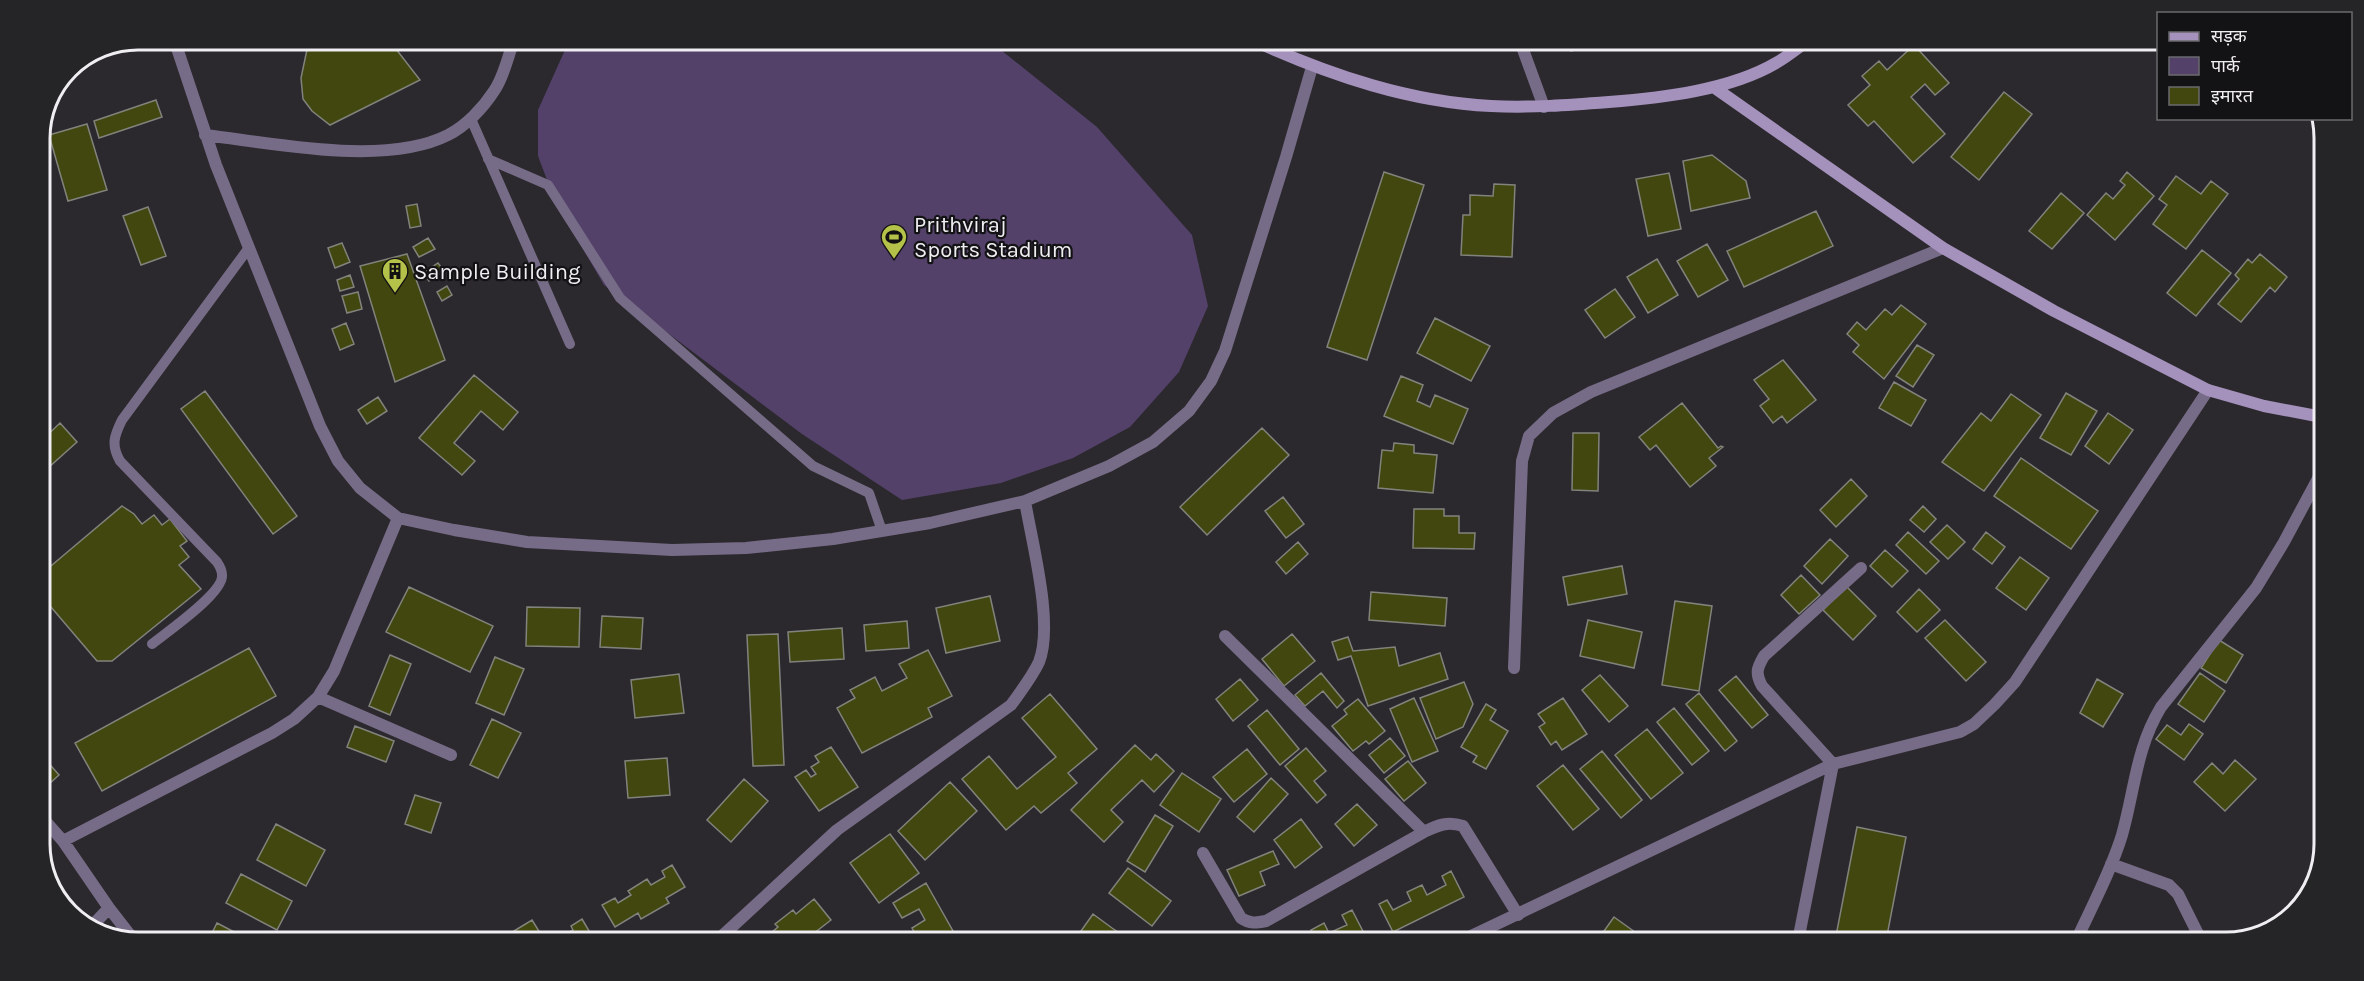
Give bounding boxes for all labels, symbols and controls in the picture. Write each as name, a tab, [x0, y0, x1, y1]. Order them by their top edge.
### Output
legend	[2157, 12, 2352, 120]
text: सड़क	[2211, 25, 2248, 47]
text: पार्क	[2211, 55, 2241, 77]
text: इमारत	[2211, 85, 2254, 107]
place label: Prithviraj Sports Stadium	[914, 212, 1072, 263]
sports icon: Prithviraj Sports Stadium	[879, 222, 909, 260]
building icon: Sample Building	[380, 256, 410, 294]
place label: Sample Building	[414, 259, 581, 285]

